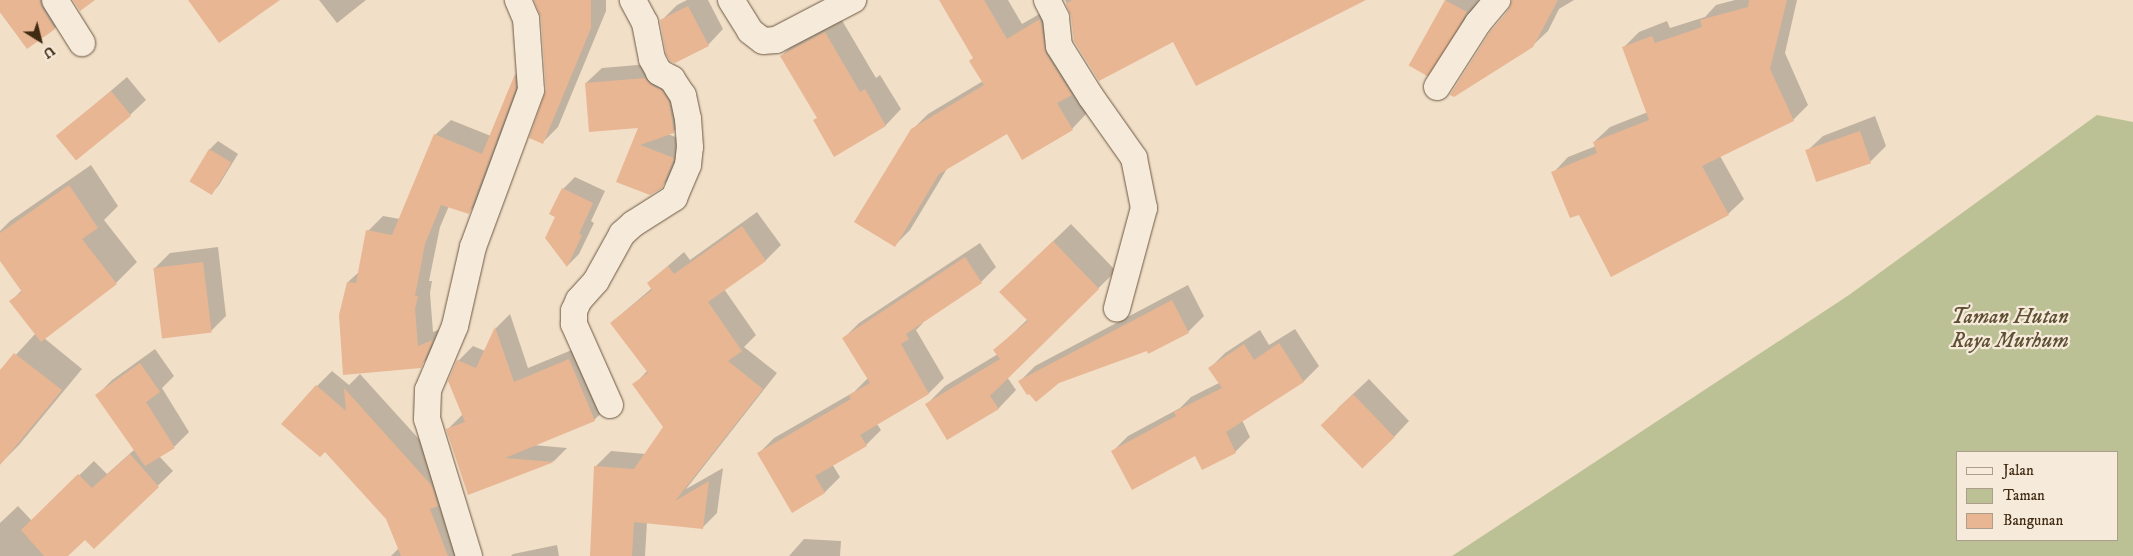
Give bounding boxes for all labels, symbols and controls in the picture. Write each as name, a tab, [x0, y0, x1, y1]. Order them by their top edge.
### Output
north arrow	[15, 15, 65, 65]
text: U	[39, 42, 58, 63]
park label: Taman Hutan Raya Murhum	[1951, 304, 2069, 354]
legend	[1956, 451, 2118, 541]
text: Jalan	[2003, 461, 2034, 480]
text: Taman	[2003, 486, 2045, 505]
text: Bangunan	[2003, 511, 2063, 530]

